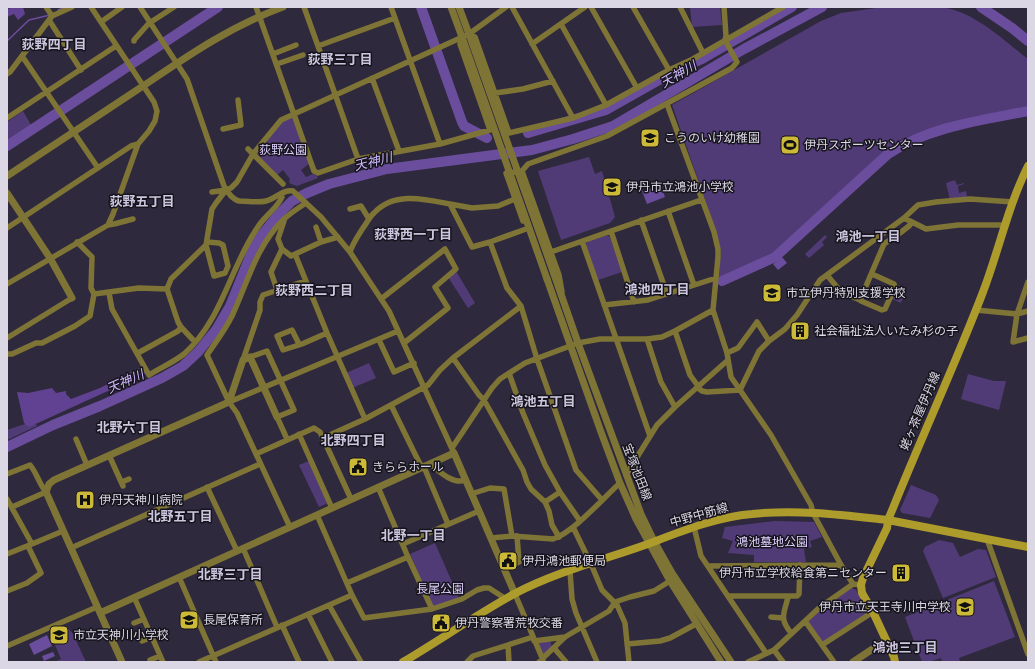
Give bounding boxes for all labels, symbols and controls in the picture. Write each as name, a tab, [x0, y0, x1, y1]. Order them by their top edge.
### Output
district label: 荻野四丁目	[21, 36, 87, 52]
district label: 荻野三丁目	[307, 51, 373, 67]
water label: 天神川	[657, 56, 701, 91]
school or university icon: こうのいけ幼稚園	[639, 127, 661, 149]
place label: こうのいけ幼稚園	[664, 130, 760, 145]
sports icon: 伊丹スポーツセンター	[779, 134, 801, 156]
place label: 伊丹スポーツセンター	[804, 137, 924, 152]
park label: 荻野公園	[259, 142, 307, 157]
water label: 天神川	[352, 148, 396, 173]
school or university icon: 伊丹市立鴻池小学校	[601, 176, 623, 198]
place label: 伊丹市立鴻池小学校	[626, 179, 734, 194]
district label: 荻野五丁目	[109, 193, 175, 209]
district label: 荻野西一丁目	[374, 226, 452, 242]
district label: 鴻池一丁目	[835, 228, 901, 244]
district label: 鴻池四丁目	[624, 281, 690, 297]
district label: 荻野西二丁目	[275, 282, 353, 298]
school or university icon: 市立伊丹特別支援学校	[761, 282, 783, 304]
place label: 市立伊丹特別支援学校	[786, 285, 906, 300]
building icon: 社会福祉法人いたみ杉の子	[789, 320, 811, 342]
place label: 社会福祉法人いたみ杉の子	[814, 323, 958, 338]
water label: 天神川	[104, 365, 148, 396]
street label: 姥ヶ茶屋伊丹線	[896, 369, 943, 452]
district label: 鴻池五丁目	[510, 393, 576, 409]
district label: 北野六丁目	[96, 419, 162, 435]
district label: 北野四丁目	[320, 432, 386, 448]
street label: 宝塚池田線	[620, 441, 655, 503]
public building icon: きららホール	[347, 456, 369, 478]
place label: きららホール	[372, 459, 444, 474]
hospital icon: 伊丹天神川病院	[74, 489, 96, 511]
place label: 伊丹天神川病院	[99, 492, 183, 507]
street label: 中野中筋線	[668, 499, 730, 530]
district label: 北野五丁目	[147, 508, 213, 524]
district label: 北野一丁目	[380, 527, 446, 543]
park label: 鴻池墓地公園	[736, 534, 808, 549]
public building icon: 伊丹鴻池郵便局	[497, 550, 519, 572]
place label: 伊丹鴻池郵便局	[522, 553, 606, 568]
building icon: 伊丹市立学校給食第ニセンター	[890, 562, 912, 584]
place label: 伊丹市立学校給食第ニセンター	[719, 565, 887, 580]
district label: 北野三丁目	[197, 566, 263, 582]
park label: 長尾公園	[416, 581, 464, 596]
school or university icon: 伊丹市立天王寺川中学校	[954, 596, 976, 618]
place label: 伊丹市立天王寺川中学校	[819, 599, 951, 614]
school or university icon: 長尾保育所	[178, 609, 200, 631]
place label: 長尾保育所	[203, 612, 263, 627]
public building icon: 伊丹警察署荒牧交番	[430, 612, 452, 634]
place label: 伊丹警察署荒牧交番	[455, 615, 563, 630]
school or university icon: 市立天神川小学校	[48, 624, 70, 646]
place label: 市立天神川小学校	[73, 627, 169, 642]
district label: 鴻池三丁目	[872, 639, 938, 655]

